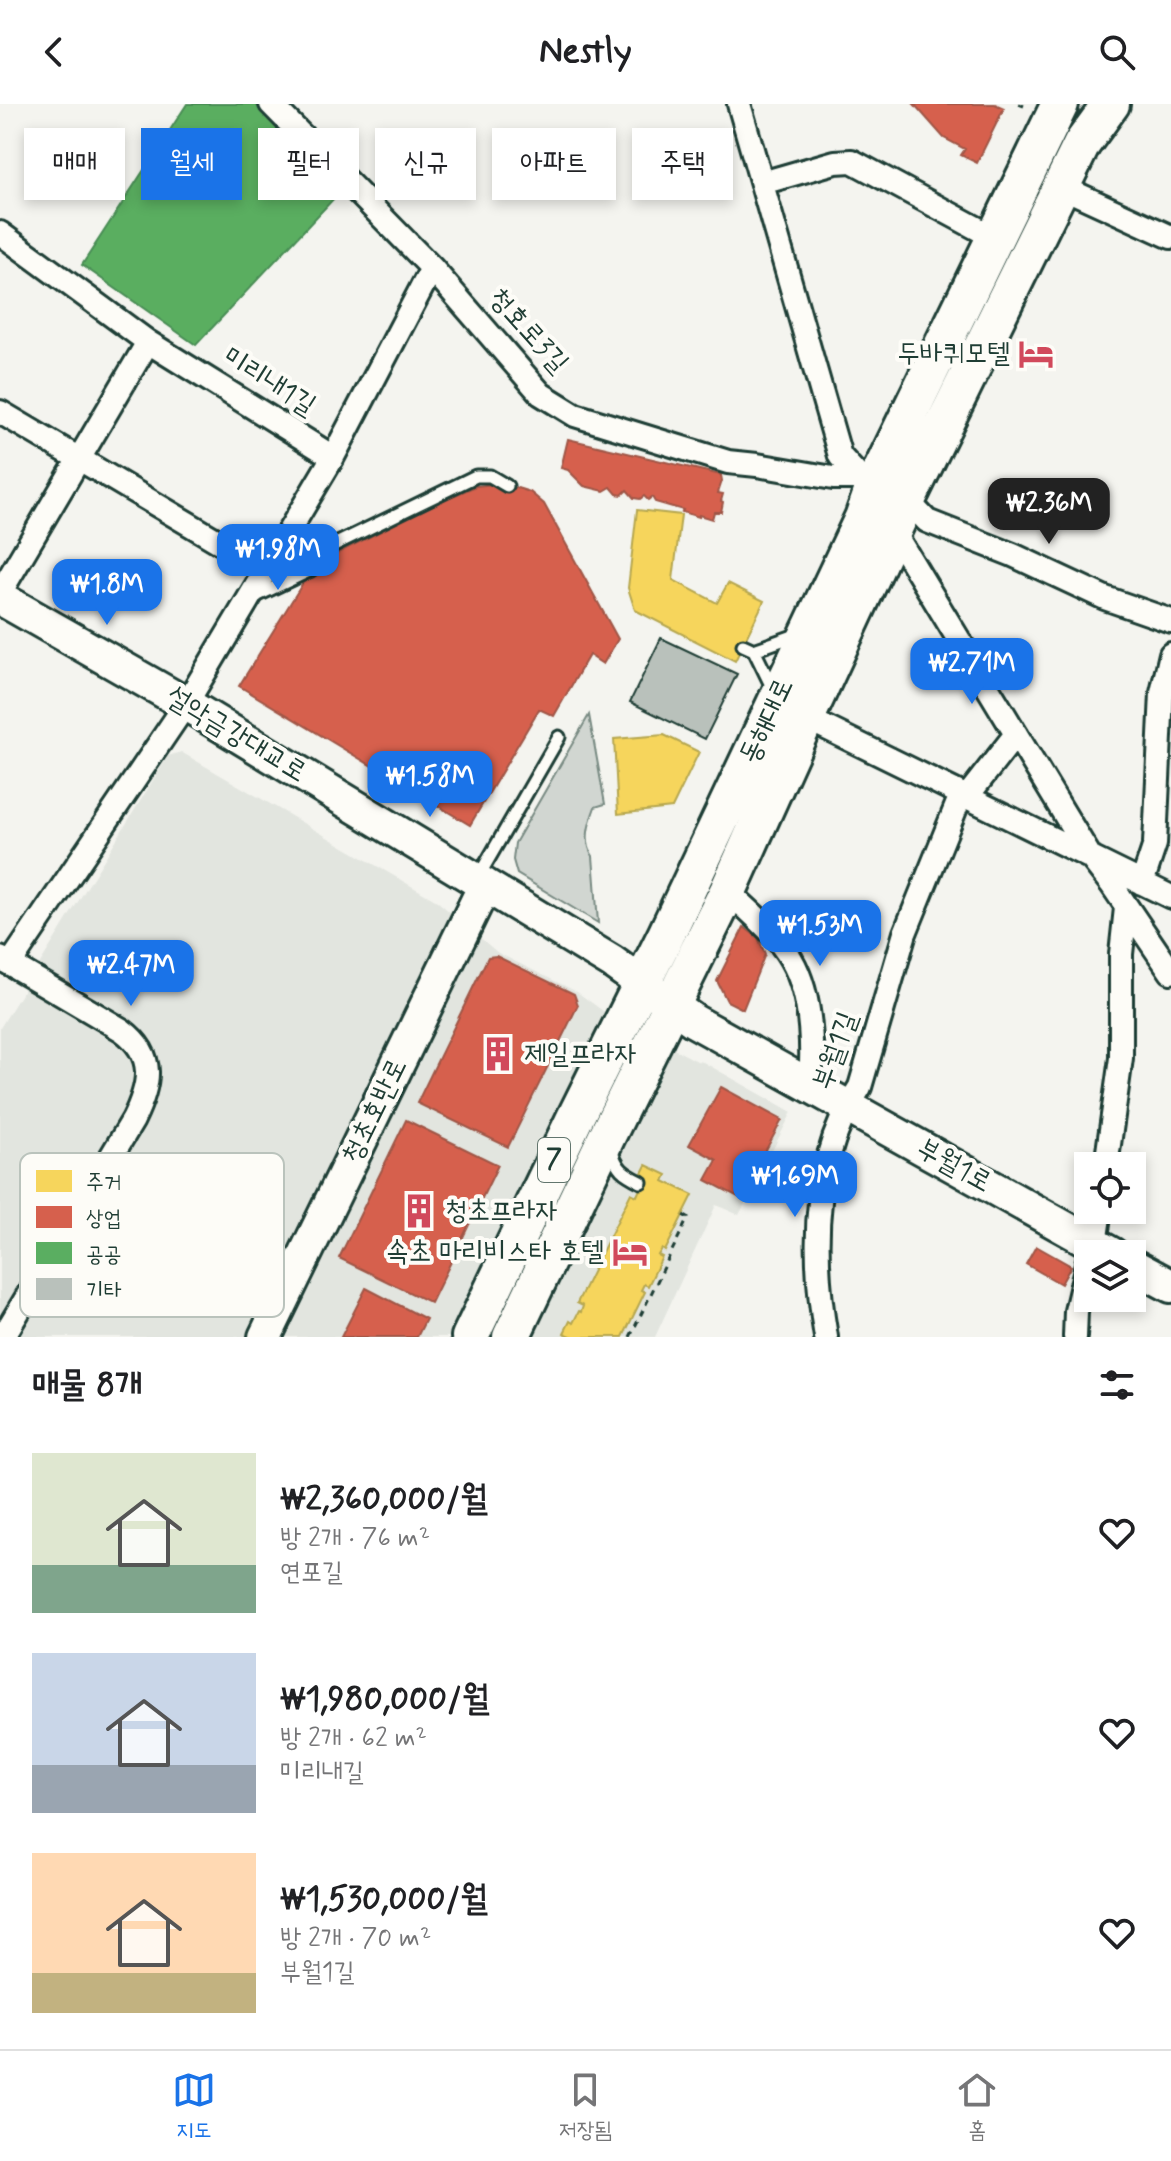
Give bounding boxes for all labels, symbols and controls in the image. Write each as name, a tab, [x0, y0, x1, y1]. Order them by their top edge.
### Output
text: Nestly	[539, 29, 632, 76]
icon: back	[32, 30, 76, 74]
icon: search	[1095, 30, 1139, 74]
chip: 매매	[24, 128, 125, 200]
chip: 월세	[141, 128, 242, 200]
chip: 필터	[258, 128, 359, 200]
chip: 신규	[375, 128, 476, 200]
chip: 아파트	[492, 128, 616, 200]
chip: 주택	[632, 128, 733, 200]
street label: 청호로3길	[480, 280, 576, 382]
hotel icon: 두바퀴모텔	[1017, 335, 1055, 373]
place label: 두바퀴모텔	[897, 336, 1010, 373]
street label: 미리내1길	[216, 339, 322, 425]
pin: ₩2.36M	[984, 478, 1114, 546]
text: ₩2.36M	[1006, 487, 1092, 521]
pin: ₩1.98M	[213, 524, 343, 592]
text: ₩1.98M	[235, 533, 321, 567]
pin: ₩1.8M	[51, 559, 163, 627]
text: ₩1.8M	[70, 568, 144, 602]
pin: ₩2.71M	[907, 638, 1037, 706]
text: ₩2.71M	[928, 647, 1016, 681]
street label: 동해대로	[731, 672, 803, 770]
street label: 설악금강대교로	[159, 679, 313, 791]
pin: ₩1.58M	[365, 751, 495, 819]
text: ₩1.58M	[385, 760, 475, 794]
pin: ₩1.53M	[755, 900, 885, 968]
text: ₩1.53M	[777, 909, 863, 943]
pin: ₩2.47M	[66, 940, 196, 1008]
text: ₩2.47M	[87, 949, 175, 983]
street label: 부월1길	[805, 1007, 867, 1095]
building icon: 제일프라자	[479, 1035, 517, 1073]
place label: 제일프라자	[524, 1036, 637, 1073]
street label: 청초호반로	[334, 1052, 416, 1170]
street label: 부월1로	[910, 1130, 998, 1202]
road number: 7	[538, 1138, 570, 1182]
pin: ₩1.69M	[730, 1151, 860, 1219]
map controls	[1074, 1152, 1146, 1312]
button: locate	[1074, 1152, 1146, 1224]
legend	[20, 1153, 284, 1317]
text: ₩1.69M	[751, 1160, 839, 1194]
text: 주거	[86, 1169, 121, 1197]
building icon: 청초프라자	[400, 1192, 438, 1230]
place label: 청초프라자	[445, 1193, 558, 1230]
text: 상업	[86, 1205, 121, 1233]
hotel icon: 속초 마리비스타 호텔	[611, 1233, 649, 1271]
place label: 속초 마리비스타 호텔	[386, 1234, 604, 1271]
button: layers	[1074, 1240, 1146, 1312]
text: 공공	[86, 1241, 121, 1269]
text: 기타	[86, 1277, 122, 1305]
text: 매물 8개	[32, 1363, 142, 1408]
icon: filters	[1095, 1363, 1139, 1407]
text: ₩2,360,000/월	[280, 1477, 488, 1522]
icon: home	[96, 1485, 192, 1581]
icon: heart	[1095, 1511, 1139, 1555]
text: 방 2개 · 76 m²	[280, 1522, 430, 1556]
text: 연포길	[280, 1556, 343, 1590]
text: ₩1,980,000/월	[280, 1677, 489, 1722]
icon: home	[96, 1685, 192, 1781]
icon: heart	[1095, 1711, 1139, 1755]
text: 방 2개 · 62 m²	[280, 1722, 427, 1756]
text: 미리내길	[280, 1756, 364, 1790]
text: ₩1,530,000/월	[280, 1877, 488, 1922]
icon: home	[96, 1885, 192, 1981]
icon: heart	[1095, 1911, 1139, 1955]
text: 방 2개 · 70 m²	[280, 1922, 431, 1956]
text: 부월1길	[280, 1956, 354, 1990]
tab: 지도	[172, 2068, 216, 2145]
tab: 저장됨	[559, 2068, 612, 2145]
tab: 홈	[955, 2068, 999, 2145]

